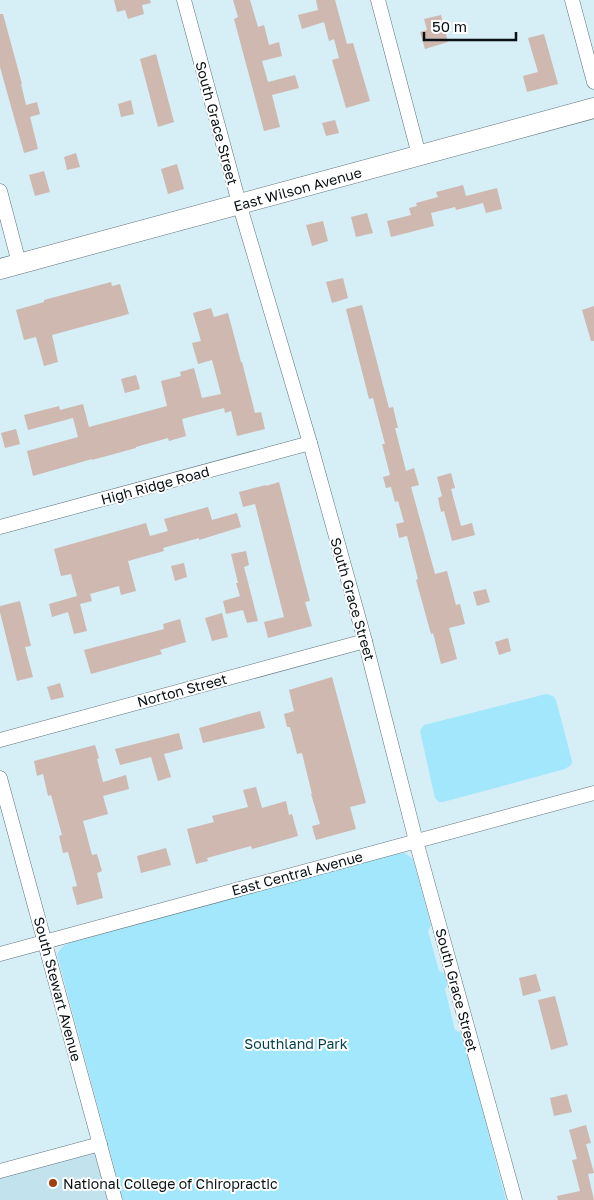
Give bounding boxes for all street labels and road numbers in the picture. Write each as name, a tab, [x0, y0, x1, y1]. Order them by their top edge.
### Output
street label: South Grace Street	[192, 59, 242, 187]
street label: East Wilson Avenue	[231, 163, 363, 214]
street label: High Ridge Road	[99, 462, 211, 508]
street label: South Grace Street	[327, 535, 379, 663]
street label: Norton Street	[135, 670, 229, 710]
street label: East Central Avenue	[230, 847, 364, 899]
street label: South Stewart Avenue	[31, 915, 85, 1063]
street label: South Grace Street	[432, 926, 482, 1054]

